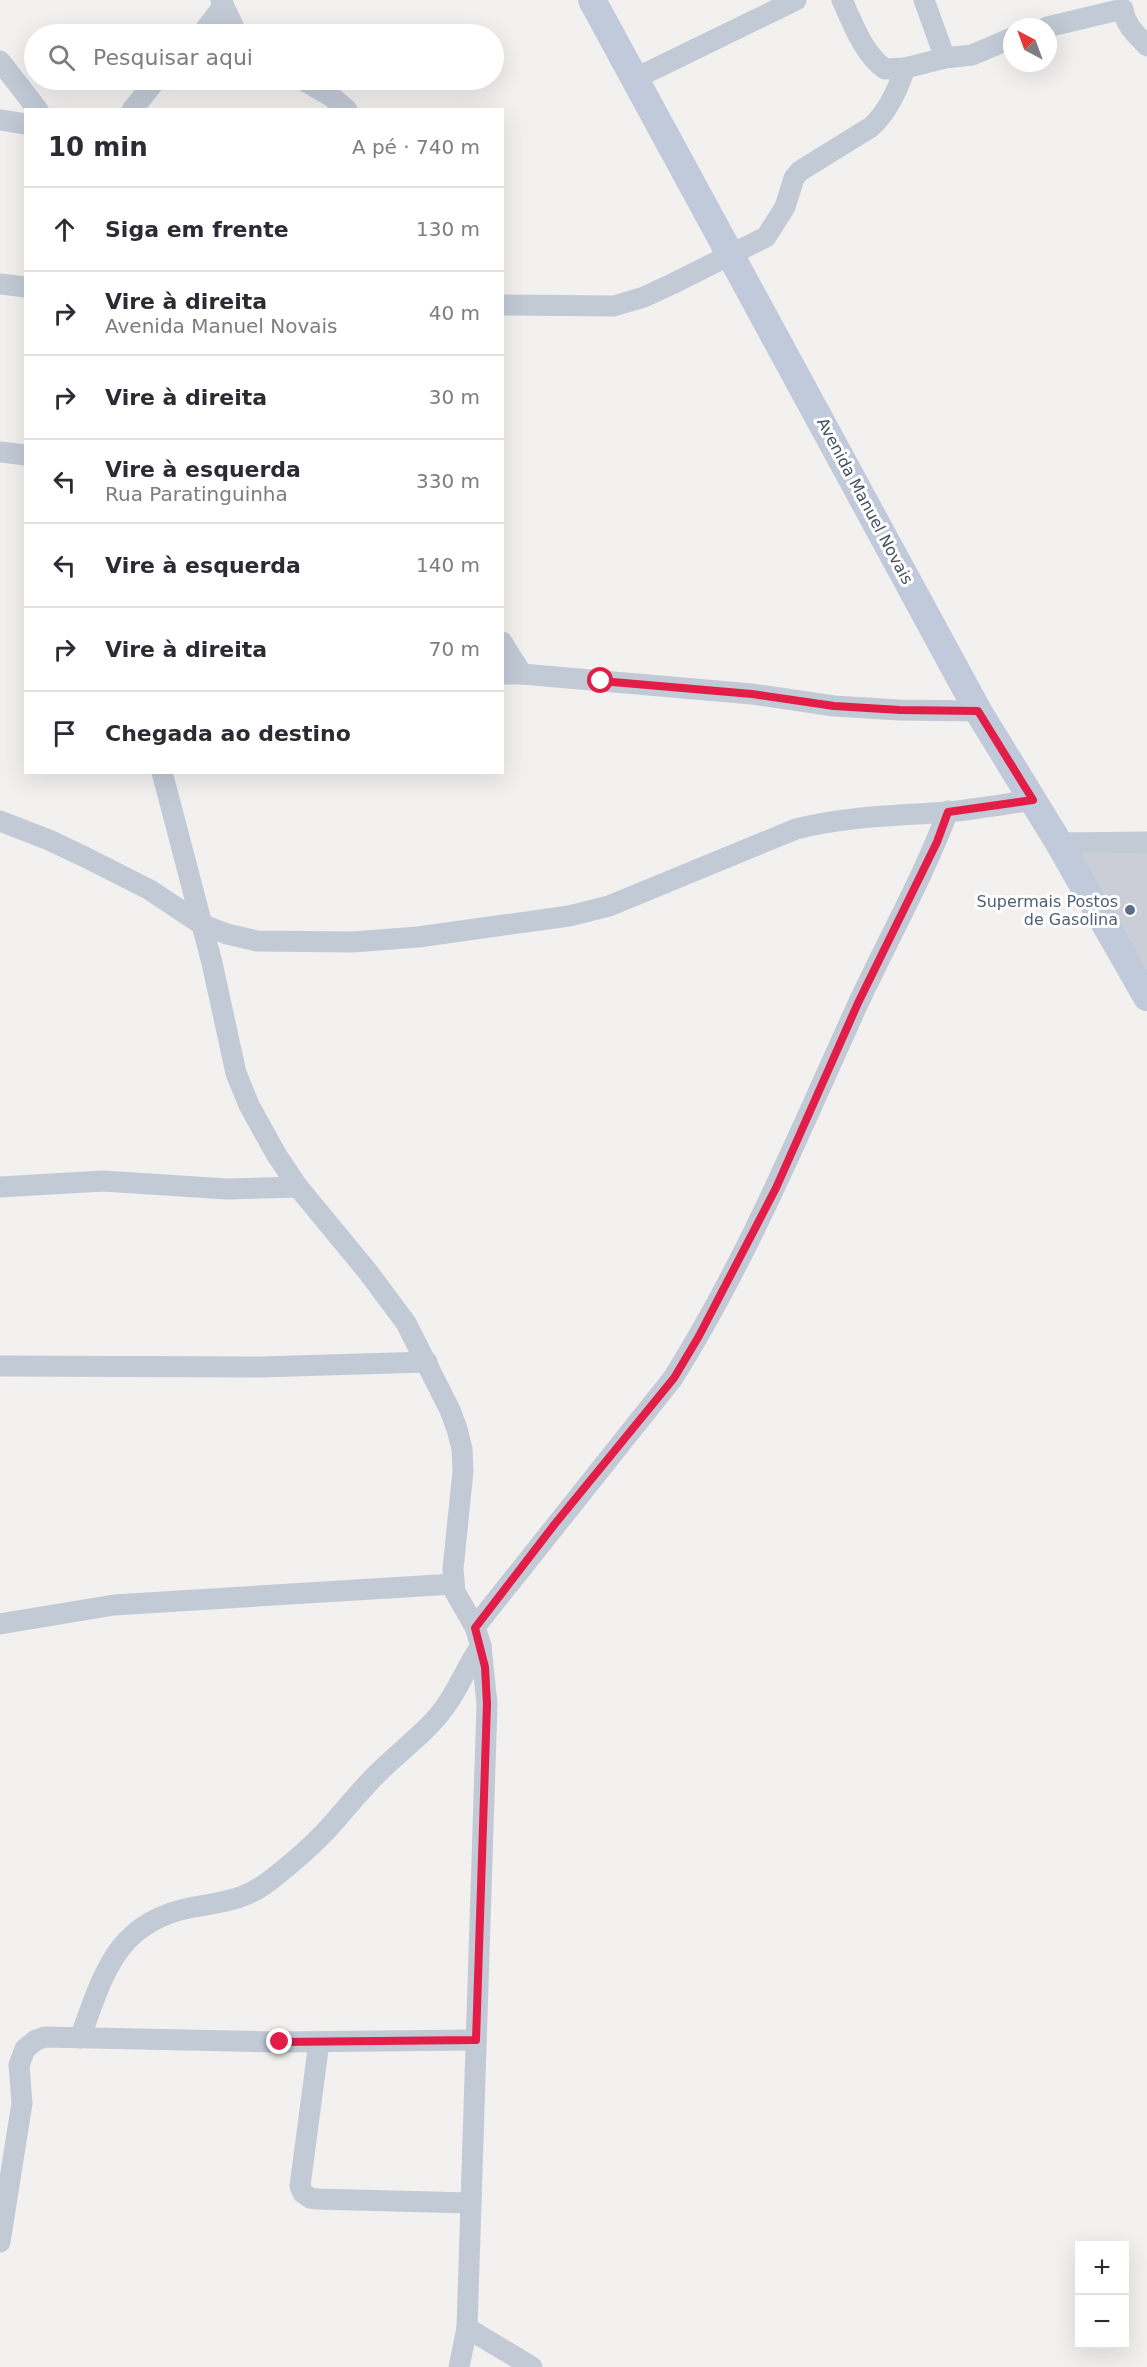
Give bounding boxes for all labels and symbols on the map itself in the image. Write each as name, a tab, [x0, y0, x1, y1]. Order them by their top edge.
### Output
north arrow	[1003, 18, 1057, 72]
street label: Avenida Manuel Novais	[813, 414, 917, 588]
route start	[587, 667, 613, 693]
place label: Supermais Postos de Gasolina	[977, 892, 1118, 929]
marker: Supermais Postos de Gasolina	[1123, 903, 1137, 917]
route end	[266, 2028, 292, 2054]

